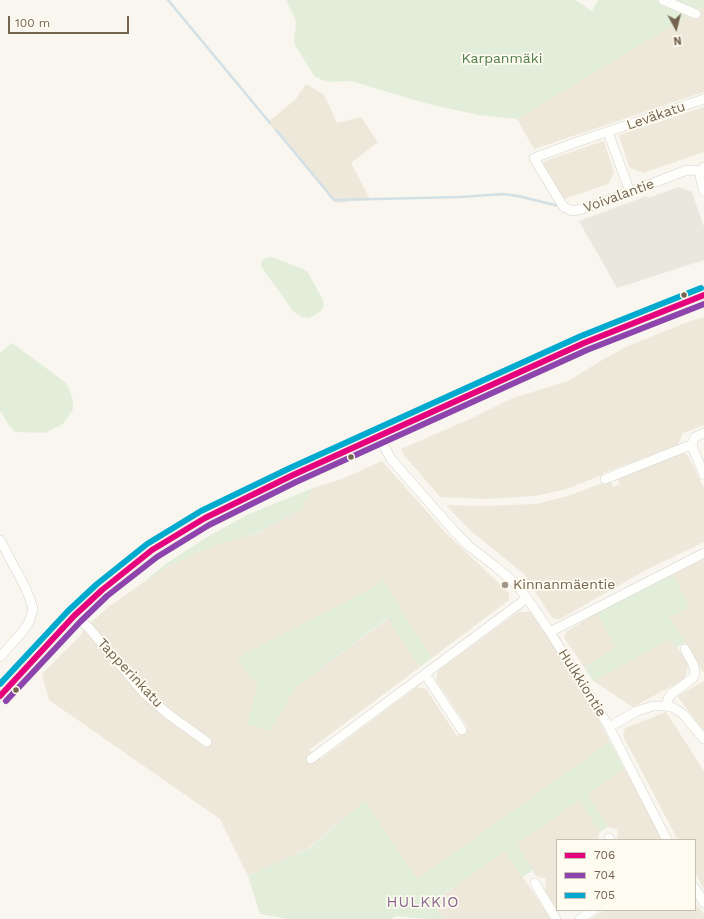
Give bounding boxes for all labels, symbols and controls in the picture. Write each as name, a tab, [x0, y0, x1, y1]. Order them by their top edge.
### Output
scale bar	[10, 8, 131, 34]
north arrow	[656, 8, 696, 48]
text: 100 m	[15, 16, 50, 30]
text: N	[673, 33, 682, 47]
park label: Karpanmäki	[462, 51, 542, 67]
street label: Leväkatu	[624, 98, 688, 134]
street label: Voivalantie	[581, 175, 657, 217]
unlabelled marker	[679, 290, 689, 300]
unlabelled marker	[346, 452, 356, 462]
place label: Kinnanmäentie	[513, 577, 615, 593]
marker: Kinnanmäentie	[500, 580, 510, 590]
street label: Tapperinkatu	[94, 635, 166, 711]
street label: Hulkkiontie	[554, 646, 610, 720]
unlabelled marker	[11, 685, 21, 695]
legend	[556, 839, 696, 911]
text: 706	[594, 848, 615, 862]
text: 704	[594, 868, 615, 882]
text: 705	[594, 888, 615, 902]
district label: HULKKIO	[387, 894, 459, 912]

